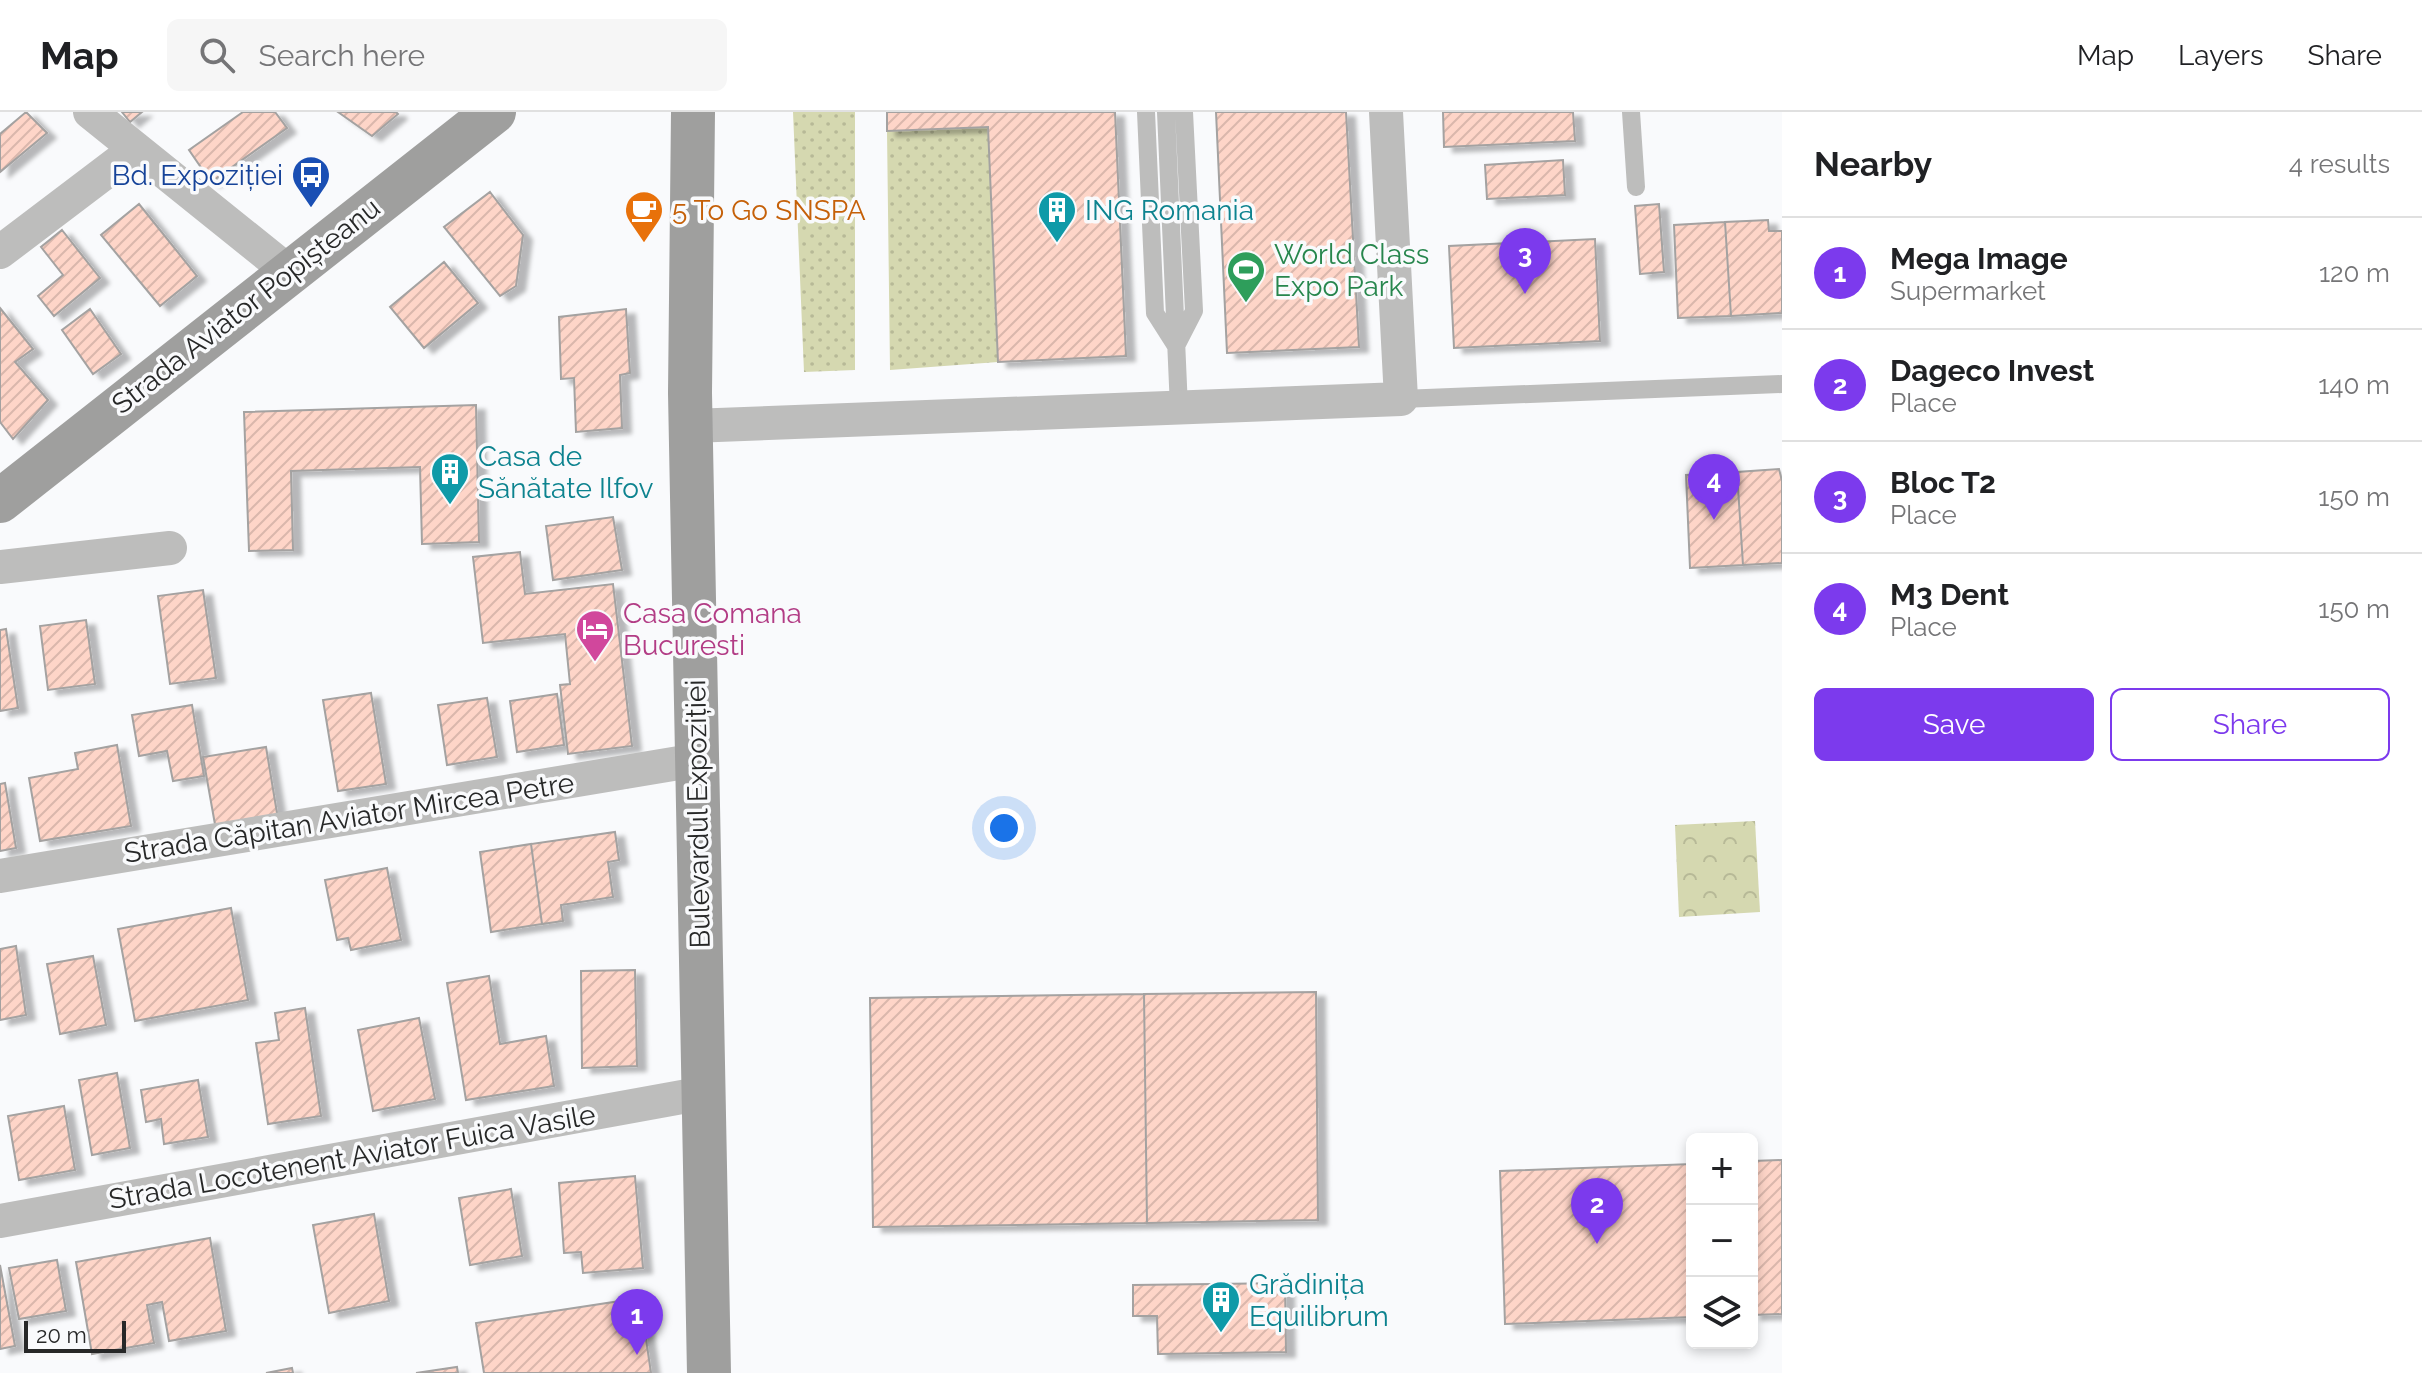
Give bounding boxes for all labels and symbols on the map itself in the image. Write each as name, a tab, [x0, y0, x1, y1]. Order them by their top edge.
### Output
bus stop icon: Bd. Expoziției	[290, 154, 332, 209]
place label: Bd. Expoziției	[112, 159, 283, 192]
cafe icon: 5 To Go SNSPA	[623, 189, 665, 244]
building icon: ING Romania	[1036, 189, 1078, 244]
street label: Strada Aviator Popișteanu	[105, 191, 387, 421]
place label: 5 To Go SNSPA	[672, 194, 866, 227]
place label: ING Romania	[1085, 194, 1254, 227]
pin: 3	[1499, 228, 1551, 294]
place label: World Class Expo Park	[1274, 238, 1429, 303]
sports icon: World Class Expo Park	[1225, 249, 1267, 304]
place label: Casa de Sănătate Ilfov	[478, 440, 653, 505]
building icon: Casa de Sănătate Ilfov	[429, 451, 471, 506]
pin: 4	[1688, 454, 1740, 520]
place label: Casa Comana Bucuresti	[623, 597, 802, 662]
hotel icon: Casa Comana Bucuresti	[574, 608, 616, 663]
street label: Bulevardul Expoziției	[679, 679, 717, 949]
street label: Strada Căpitan Aviator Mircea Petre	[122, 766, 576, 870]
your location	[984, 808, 1024, 848]
street label: Strada Locotenent Aviator Fuica Vasile	[106, 1098, 598, 1216]
pin: 2	[1571, 1178, 1623, 1244]
place label: Grădinița Equilibrum	[1249, 1268, 1389, 1333]
building icon: Grădinița Equilibrum	[1200, 1279, 1242, 1334]
pin: 1	[611, 1289, 663, 1355]
scale bar	[24, 1317, 126, 1353]

